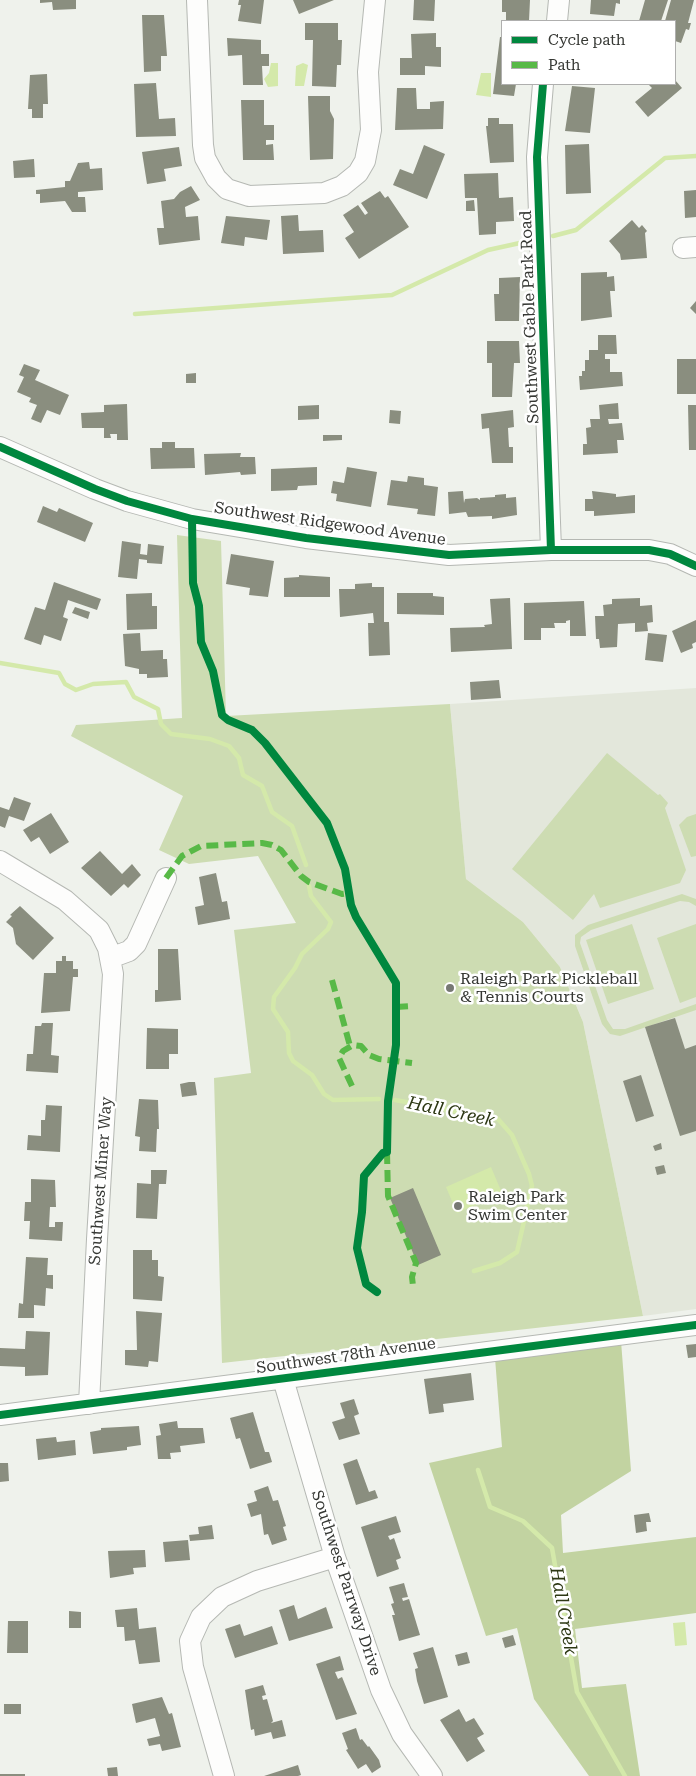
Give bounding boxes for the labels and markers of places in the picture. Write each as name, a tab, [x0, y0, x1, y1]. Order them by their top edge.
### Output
place label: Raleigh Park Pickleball & Tennis Courts	[460, 969, 638, 1007]
marker: Raleigh Park Pickleball & Tennis Courts	[444, 982, 456, 994]
place label: Raleigh Park Swim Center	[468, 1187, 567, 1225]
marker: Raleigh Park Swim Center	[452, 1200, 464, 1212]

